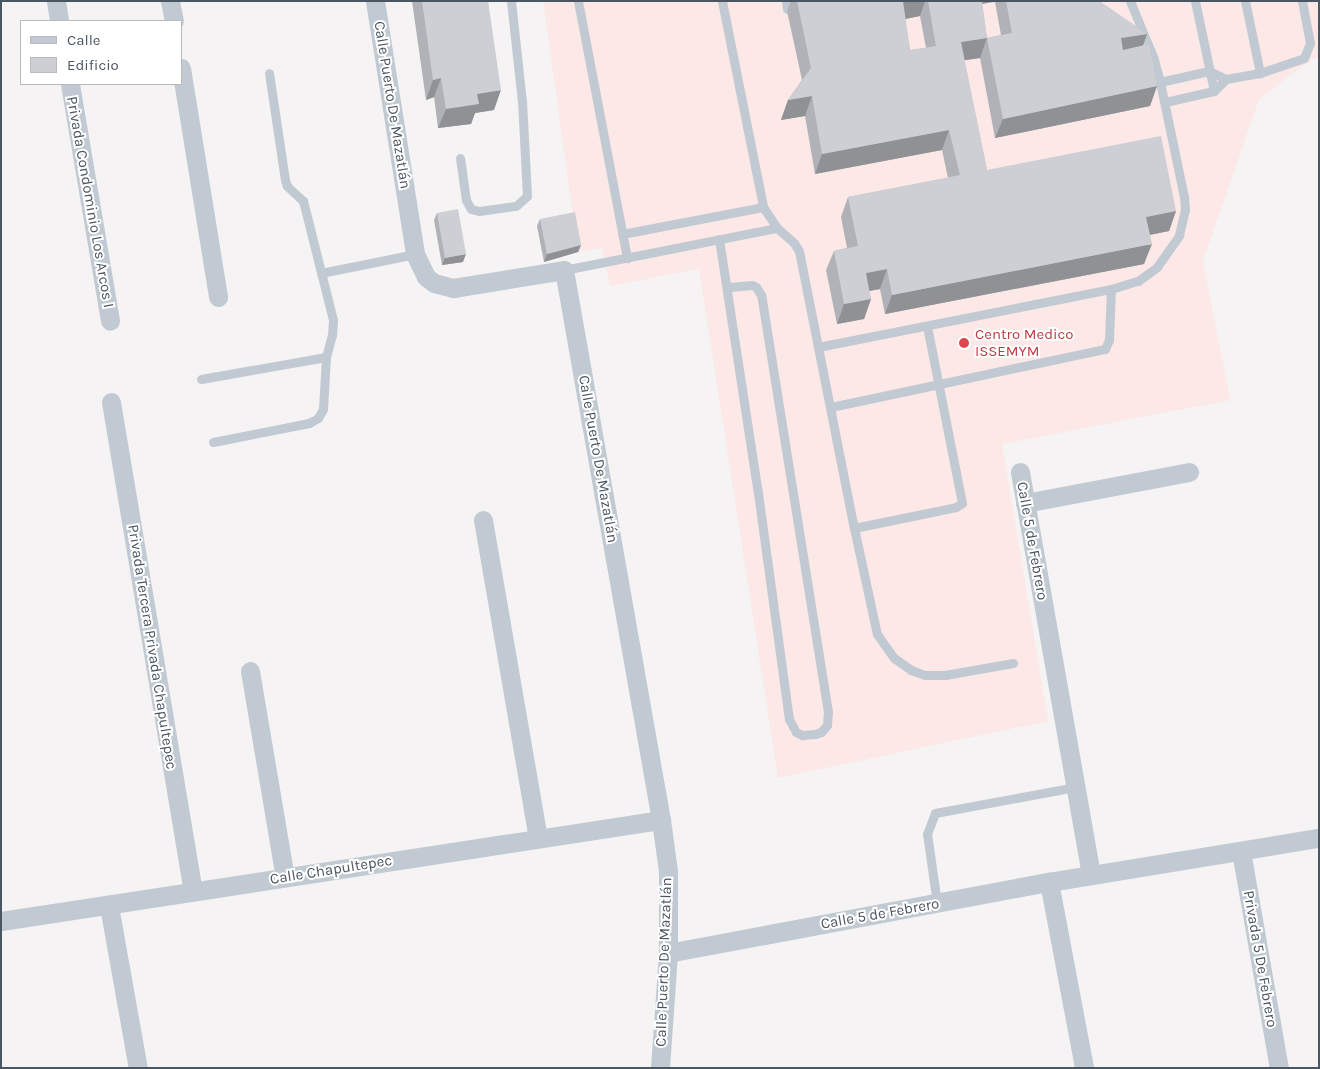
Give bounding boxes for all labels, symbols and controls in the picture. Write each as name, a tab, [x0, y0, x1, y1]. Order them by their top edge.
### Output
legend	[20, 20, 182, 85]
street label: Calle Puerto De Mazatlán	[370, 20, 414, 190]
text: Calle	[67, 31, 101, 49]
text: Edificio	[67, 56, 119, 74]
street label: Privada Condominio Los Arcos I	[63, 95, 117, 309]
place label: Centro Medico ISSEMYM	[975, 325, 1073, 360]
marker: Centro Medico ISSEMYM	[957, 336, 971, 350]
street label: Calle Puerto De Mazatlán	[574, 374, 622, 544]
street label: Calle 5 de Febrero	[1013, 480, 1051, 602]
street label: Privada Tercera Privada Chapultepec	[124, 523, 180, 771]
street label: Calle Chapultepec	[269, 851, 393, 889]
street label: Calle Puerto De Mazatlán	[652, 877, 676, 1047]
street label: Privada 5 De Febrero	[1239, 889, 1281, 1029]
street label: Calle 5 de Febrero	[819, 895, 941, 933]

